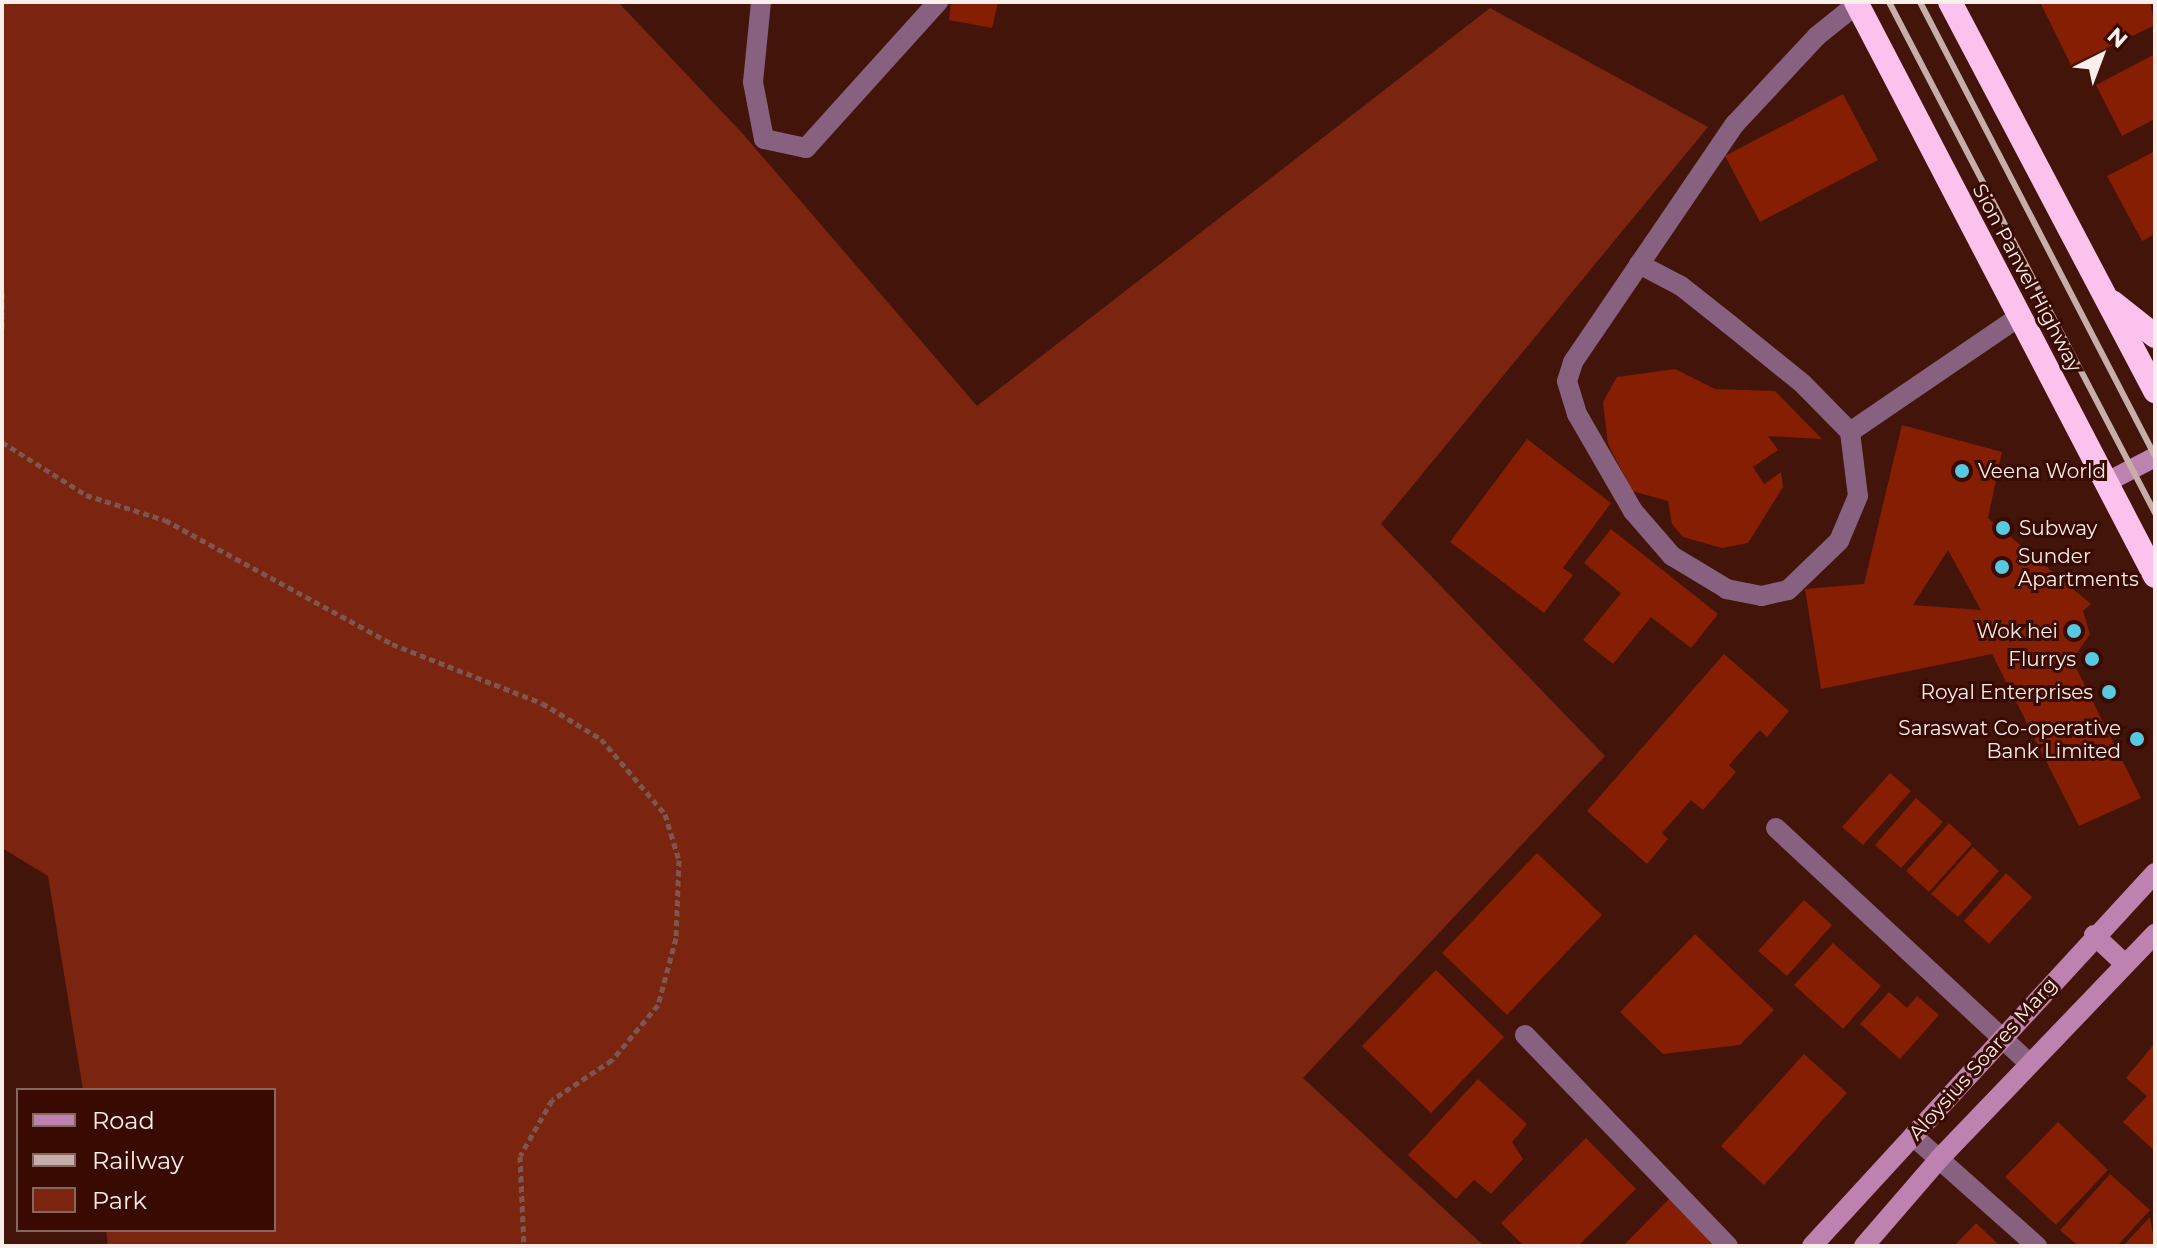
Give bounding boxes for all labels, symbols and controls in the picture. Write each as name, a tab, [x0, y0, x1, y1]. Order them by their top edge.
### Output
north arrow	[2061, 16, 2141, 96]
text: N	[2102, 22, 2133, 54]
street label: Sion Panvel Highway	[1967, 180, 2087, 376]
place label: Veena World	[1978, 459, 2106, 483]
marker: Veena World	[1953, 462, 1971, 480]
place label: Subway	[2019, 516, 2097, 540]
marker: Subway	[1994, 519, 2012, 537]
place label: Sunder Apartments	[2018, 544, 2139, 591]
marker: Sunder Apartments	[1993, 558, 2011, 576]
place label: Wok hei	[1976, 619, 2058, 643]
marker: Wok hei	[2065, 622, 2083, 640]
place label: Flurrys	[2008, 647, 2076, 671]
marker: Flurrys	[2083, 650, 2101, 668]
place label: Royal Enterprises	[1920, 680, 2093, 704]
marker: Royal Enterprises	[2100, 683, 2118, 701]
place label: Saraswat Co-operative Bank Limited	[1898, 716, 2121, 763]
marker: Saraswat Co-operative Bank Limited	[2128, 730, 2146, 748]
street label: Aloysius Soares Marg	[1904, 973, 2062, 1145]
legend	[16, 1088, 276, 1232]
text: Road	[92, 1106, 155, 1135]
text: Railway	[92, 1146, 184, 1175]
text: Park	[92, 1186, 147, 1215]

